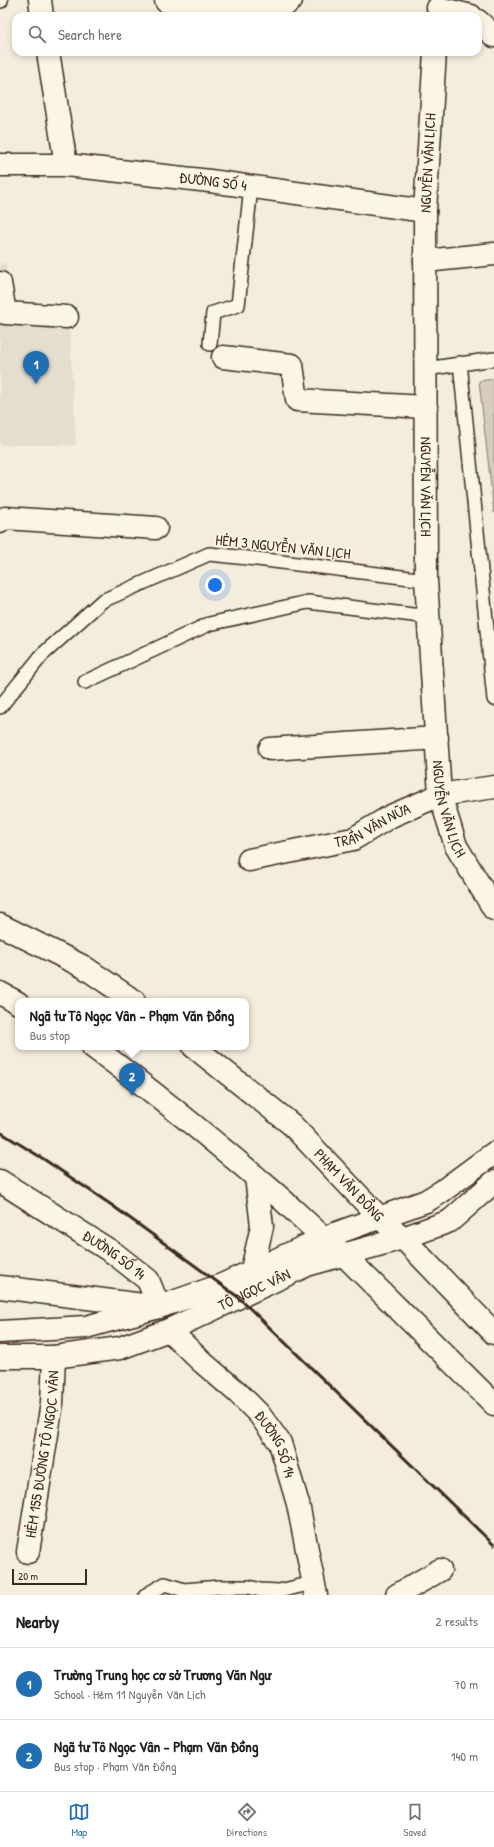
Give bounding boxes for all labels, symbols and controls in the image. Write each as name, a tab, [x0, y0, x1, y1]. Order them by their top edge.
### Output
search box	[12, 12, 482, 56]
icon: search	[26, 23, 48, 45]
text: Search here	[58, 24, 122, 45]
street label: NGUYỄN VĂN LỊCH	[414, 113, 441, 213]
street label: ĐƯỜNG SỐ 4	[178, 167, 249, 196]
pin: 1	[23, 351, 49, 384]
street label: NGUYỄN VĂN LỊCH	[416, 437, 437, 537]
street label: HẺM 3 NGUYỄN VĂN LỊCH	[214, 529, 352, 564]
your location	[205, 575, 225, 595]
street label: NGUYỄN VĂN LỊCH	[428, 760, 471, 861]
street label: TRẦN VĂN NỮA	[332, 798, 414, 853]
popup	[15, 998, 249, 1050]
text: Ngã tư Tô Ngọc Vân - Phạm Văn Đồng	[30, 1005, 234, 1026]
text: Bus stop	[30, 1026, 70, 1044]
pin: 2	[119, 1063, 145, 1096]
street label: PHẠM VĂN ĐỒNG	[310, 1144, 389, 1226]
street label: ĐƯỜNG SỐ 14	[79, 1225, 151, 1285]
street label: TÔ NGỌC VÂN	[214, 1263, 294, 1315]
street label: HẺM 155 ĐƯỜNG TÔ NGỌC VÂN	[19, 1370, 63, 1539]
street label: ĐƯỜNG SỐ 14	[250, 1406, 301, 1480]
scale bar	[12, 1567, 87, 1586]
text: 20 m	[18, 1569, 38, 1583]
text: Nearby	[16, 1610, 59, 1633]
text: 2 results	[436, 1612, 478, 1630]
text: Trường Trung học cơ sở Trương Văn Ngư	[54, 1664, 271, 1685]
text: 1	[27, 1675, 31, 1693]
text: 70 m	[454, 1675, 478, 1693]
text: School · Hẻm 11 Nguyễn Văn Lịch	[54, 1685, 205, 1703]
text: Ngã tư Tô Ngọc Vân - Phạm Văn Đồng	[54, 1736, 258, 1757]
text: 2	[26, 1747, 32, 1765]
text: 140 m	[451, 1747, 478, 1765]
text: Bus stop · Phạm Văn Đồng	[54, 1757, 177, 1775]
tab: Map	[68, 1801, 90, 1839]
tab: Directions	[227, 1801, 267, 1839]
tab: Saved	[403, 1801, 426, 1839]

